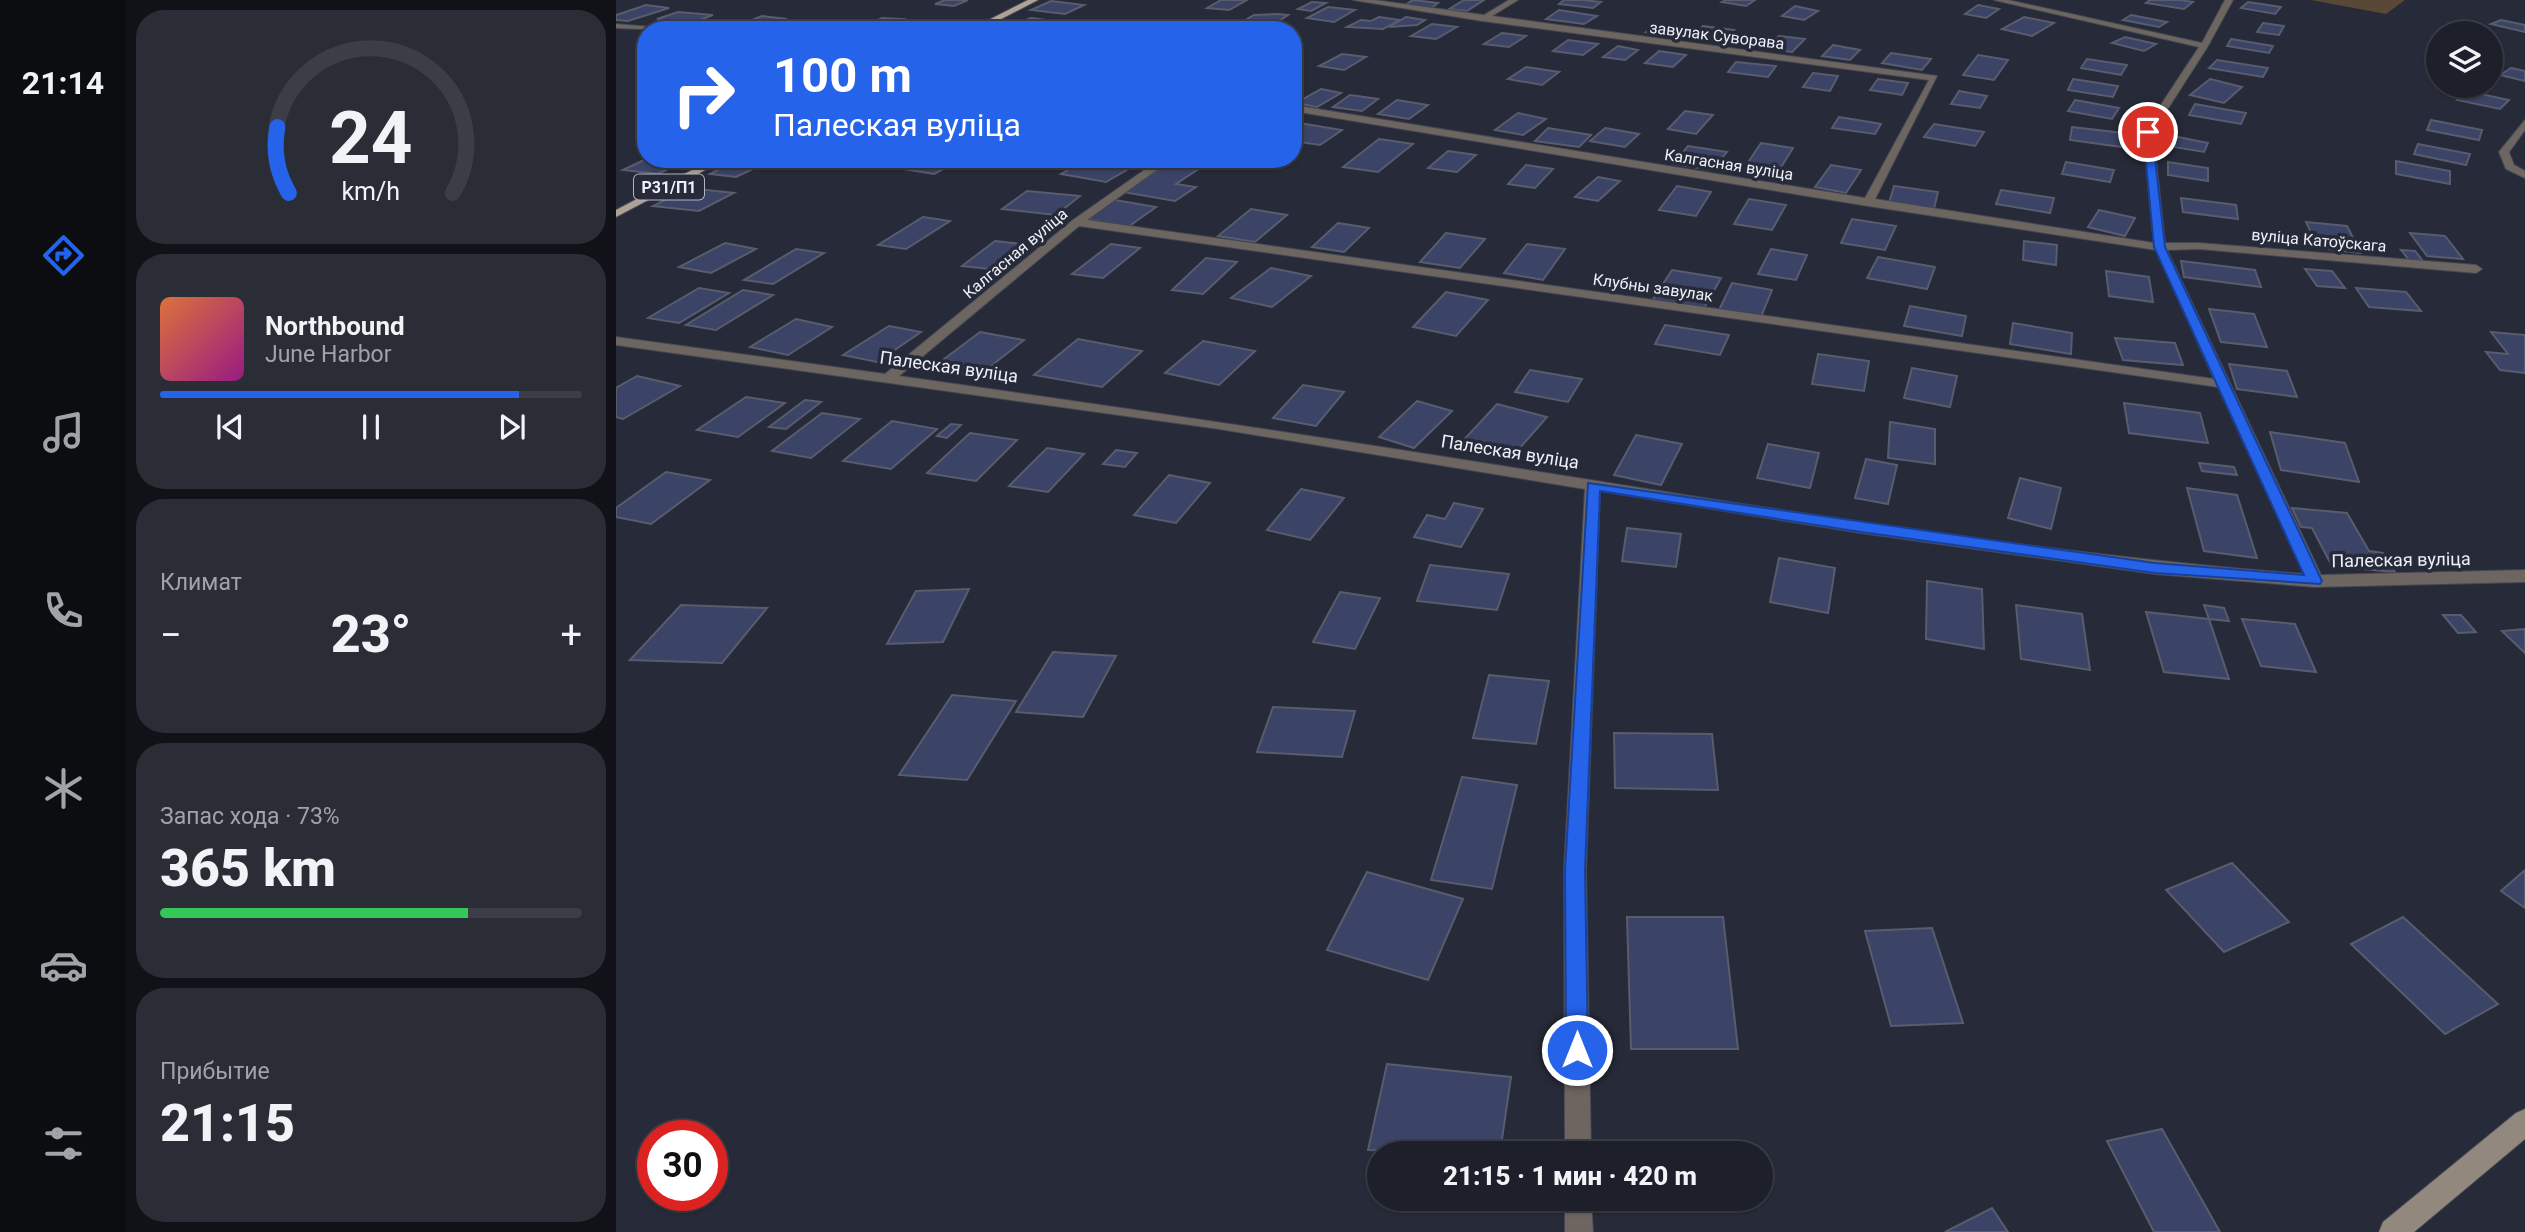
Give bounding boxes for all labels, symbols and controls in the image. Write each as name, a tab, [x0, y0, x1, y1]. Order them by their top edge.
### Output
street label: завулак Суворава	[1649, 18, 1785, 53]
map controls	[2426, 21, 2503, 98]
button: layers	[2426, 21, 2503, 98]
text: 100 m	[773, 47, 912, 104]
icon: right	[658, 49, 749, 140]
text: 21:14	[22, 64, 104, 102]
text: 24	[329, 96, 413, 182]
pin	[2118, 102, 2178, 162]
text: Палеская вуліца	[773, 106, 1021, 144]
icon: arrive	[2129, 113, 2167, 151]
street label: Калгасная вуліца	[1663, 145, 1795, 184]
road number: Р31/П1	[634, 174, 704, 200]
text: km/h	[342, 177, 400, 206]
street label: Калгасная вуліца	[959, 204, 1071, 303]
street label: вуліца Катоўскага	[2251, 225, 2387, 256]
icon: directions	[39, 231, 88, 280]
street label: Клубны завулак	[1592, 270, 1715, 305]
text: Northbound	[265, 311, 405, 341]
text: June Harbor	[265, 341, 392, 368]
street label: Палеская вуліца	[879, 346, 1020, 387]
icon: music	[39, 408, 88, 457]
icon: previous	[211, 408, 249, 446]
icon: pause	[352, 408, 390, 446]
icon: next	[493, 408, 531, 446]
street label: Палеская вуліца	[1440, 430, 1581, 473]
street label: Палеская вуліца	[2331, 548, 2471, 571]
text: Климат	[160, 569, 242, 596]
icon: phone	[39, 586, 88, 635]
text: 23°	[331, 604, 411, 665]
text: −	[160, 613, 182, 657]
text: +	[560, 613, 582, 657]
icon: climate	[39, 764, 88, 813]
text: Запас хода · 73%	[160, 803, 340, 830]
text: 365 km	[160, 838, 336, 899]
icon: car	[39, 941, 88, 990]
position arrow	[1540, 1013, 1614, 1087]
text: Прибытие	[160, 1058, 270, 1085]
text: 21:15	[160, 1093, 295, 1154]
icon: filters	[39, 1119, 88, 1168]
speed limit sign: 30	[637, 1120, 728, 1211]
text: 21:15 · 1 мин · 420 m	[1443, 1161, 1697, 1191]

